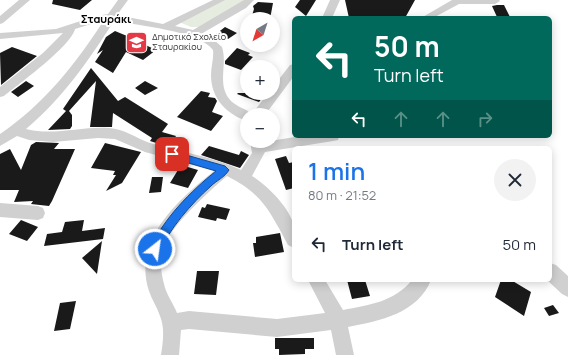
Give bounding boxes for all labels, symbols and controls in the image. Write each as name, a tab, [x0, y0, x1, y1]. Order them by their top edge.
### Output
district label: Σταυράκι	[81, 11, 131, 26]
north arrow	[240, 12, 280, 52]
map controls	[240, 12, 280, 148]
text: 50 m	[374, 27, 440, 65]
school or university icon: Δημοτικό Σχολείο Σταυρακίου	[124, 29, 150, 55]
place label: Δημοτικό Σχολείο Σταυρακίου	[152, 30, 226, 53]
icon: left	[308, 32, 360, 84]
button: +	[240, 60, 280, 100]
text: Turn left	[374, 63, 444, 87]
button: −	[240, 108, 280, 148]
icon: left	[348, 108, 370, 130]
icon: ahead	[390, 108, 412, 130]
icon: ahead	[432, 108, 454, 130]
icon: right	[474, 108, 496, 130]
pin	[155, 137, 189, 171]
icon: arrive	[161, 143, 183, 165]
text: 1 min	[308, 154, 365, 187]
button: close	[494, 159, 536, 201]
text: 80 m · 21:52	[308, 186, 376, 204]
position arrow	[134, 228, 176, 270]
icon: left	[308, 233, 330, 255]
text: Turn left	[342, 234, 404, 255]
text: 50 m	[502, 234, 536, 255]

